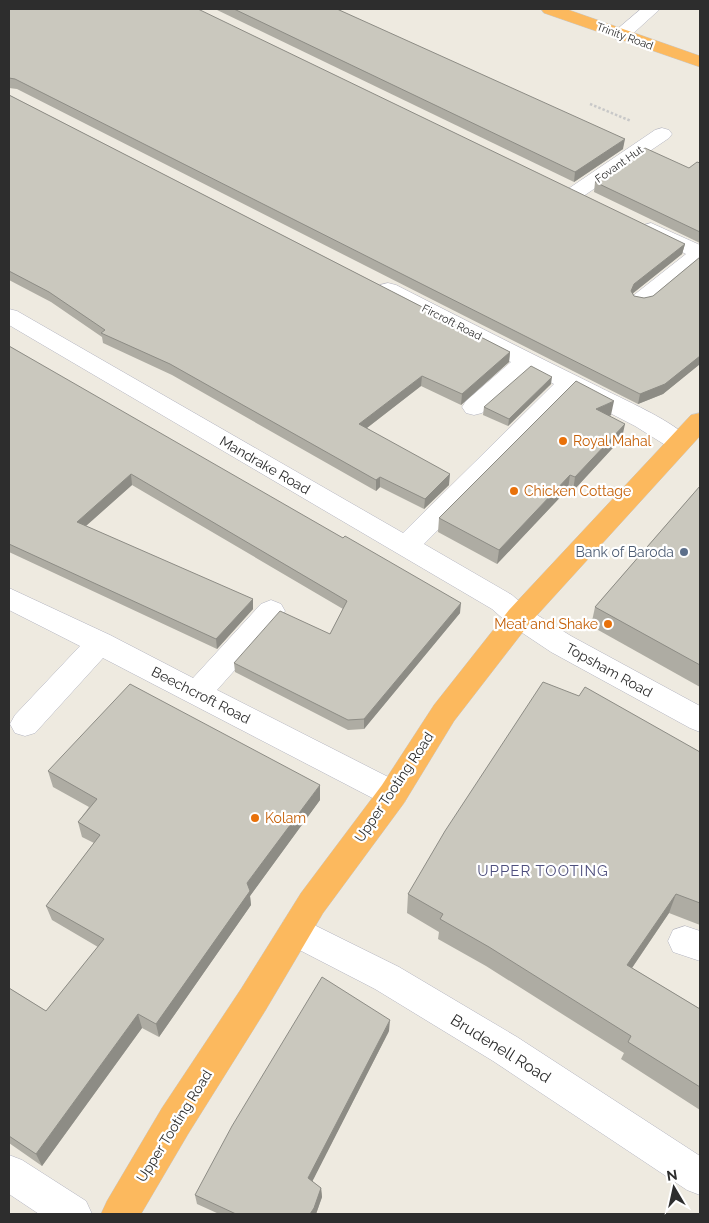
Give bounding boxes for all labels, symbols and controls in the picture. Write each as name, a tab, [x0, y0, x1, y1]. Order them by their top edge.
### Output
street label: Trinity Road	[595, 20, 655, 53]
street label: Fovant Hut	[593, 143, 646, 186]
street label: Fircroft Road	[420, 302, 484, 343]
street label: Mandrake Road	[217, 433, 313, 497]
place label: Royal Mahal	[573, 433, 652, 449]
marker: Royal Mahal	[557, 435, 569, 447]
place label: Chicken Cottage	[524, 483, 631, 499]
marker: Chicken Cottage	[508, 485, 520, 497]
place label: Bank of Baroda	[575, 544, 674, 560]
marker: Bank of Baroda	[678, 546, 690, 558]
place label: Meat and Shake	[494, 616, 598, 632]
marker: Meat and Shake	[602, 618, 614, 630]
street label: Topsham Road	[563, 640, 655, 700]
street label: Beechcroft Road	[149, 663, 253, 727]
street label: Upper Tooting Road	[351, 729, 437, 845]
place label: Kolam	[265, 810, 306, 826]
marker: Kolam	[249, 812, 261, 824]
district label: UPPER TOOTING	[477, 862, 609, 880]
street label: Brudenell Road	[447, 1010, 554, 1087]
street label: Upper Tooting Road	[133, 1067, 215, 1185]
north arrow	[649, 1163, 699, 1213]
text: N	[665, 1166, 678, 1184]

